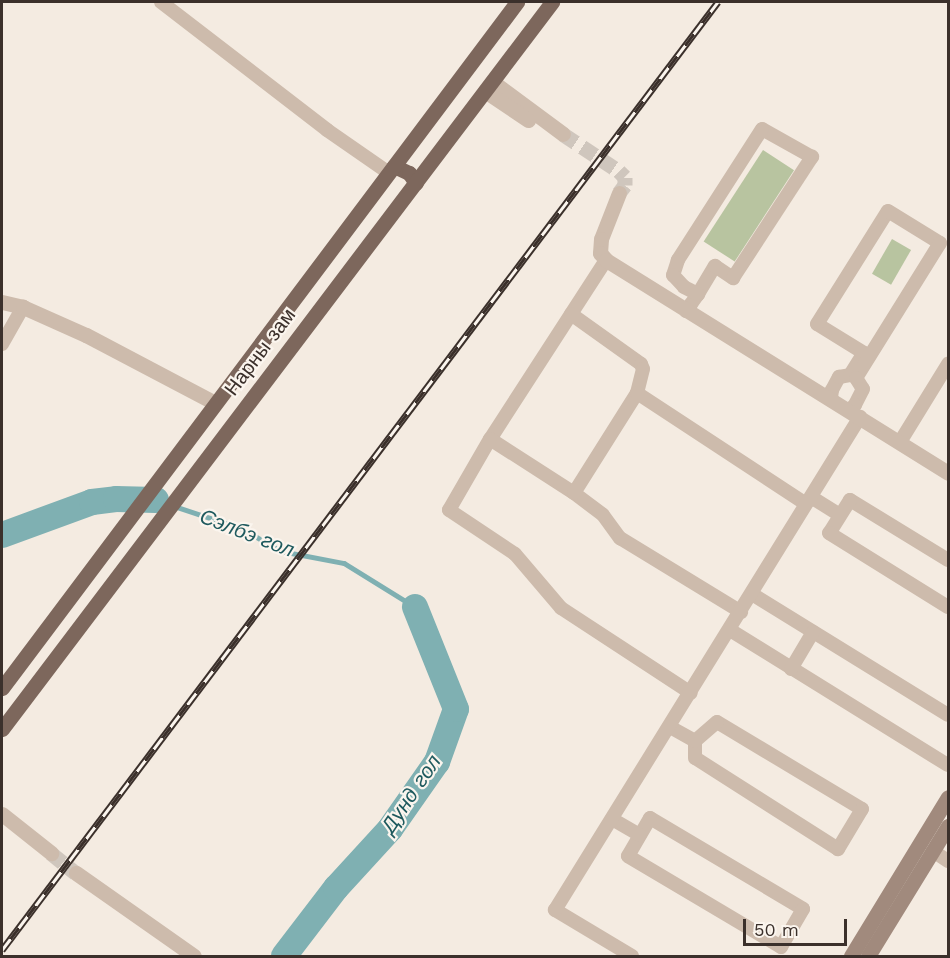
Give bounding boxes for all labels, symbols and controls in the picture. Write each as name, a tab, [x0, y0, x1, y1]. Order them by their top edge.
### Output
street label: Нарны зам	[218, 302, 302, 402]
water label: Сэлбэ гол	[196, 503, 298, 563]
water label: Дунд гол	[375, 749, 447, 839]
scale bar	[746, 907, 850, 945]
text: 50 m	[754, 919, 799, 940]

